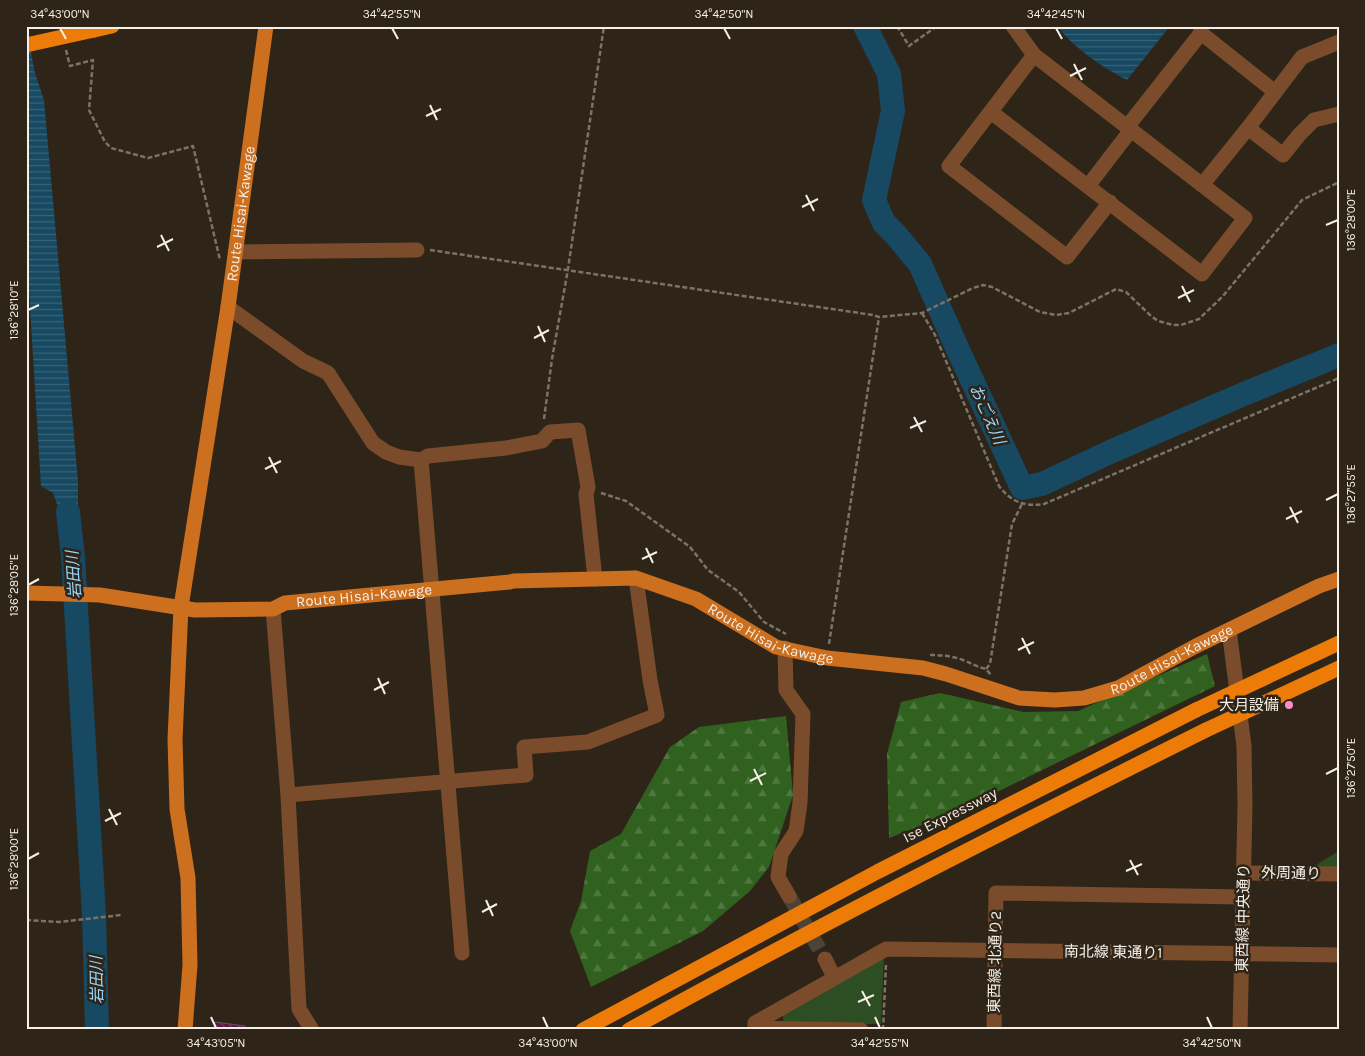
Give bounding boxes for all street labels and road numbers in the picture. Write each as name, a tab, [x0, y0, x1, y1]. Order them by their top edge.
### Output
street label: Route Hisai-Kawage	[223, 145, 259, 283]
street label: Route Hisai-Kawage	[295, 580, 433, 611]
street label: Route Hisai-Kawage	[705, 599, 834, 668]
street label: Route Hisai-Kawage	[1108, 620, 1236, 699]
street label: Ise Expressway	[900, 784, 1000, 846]
street label: 外周通り	[1261, 863, 1321, 883]
street label: 東西線 中央通り	[1233, 864, 1253, 972]
street label: 東西線 北通り2	[985, 911, 1005, 1013]
street label: 南北線 東通り1	[1064, 942, 1162, 962]

